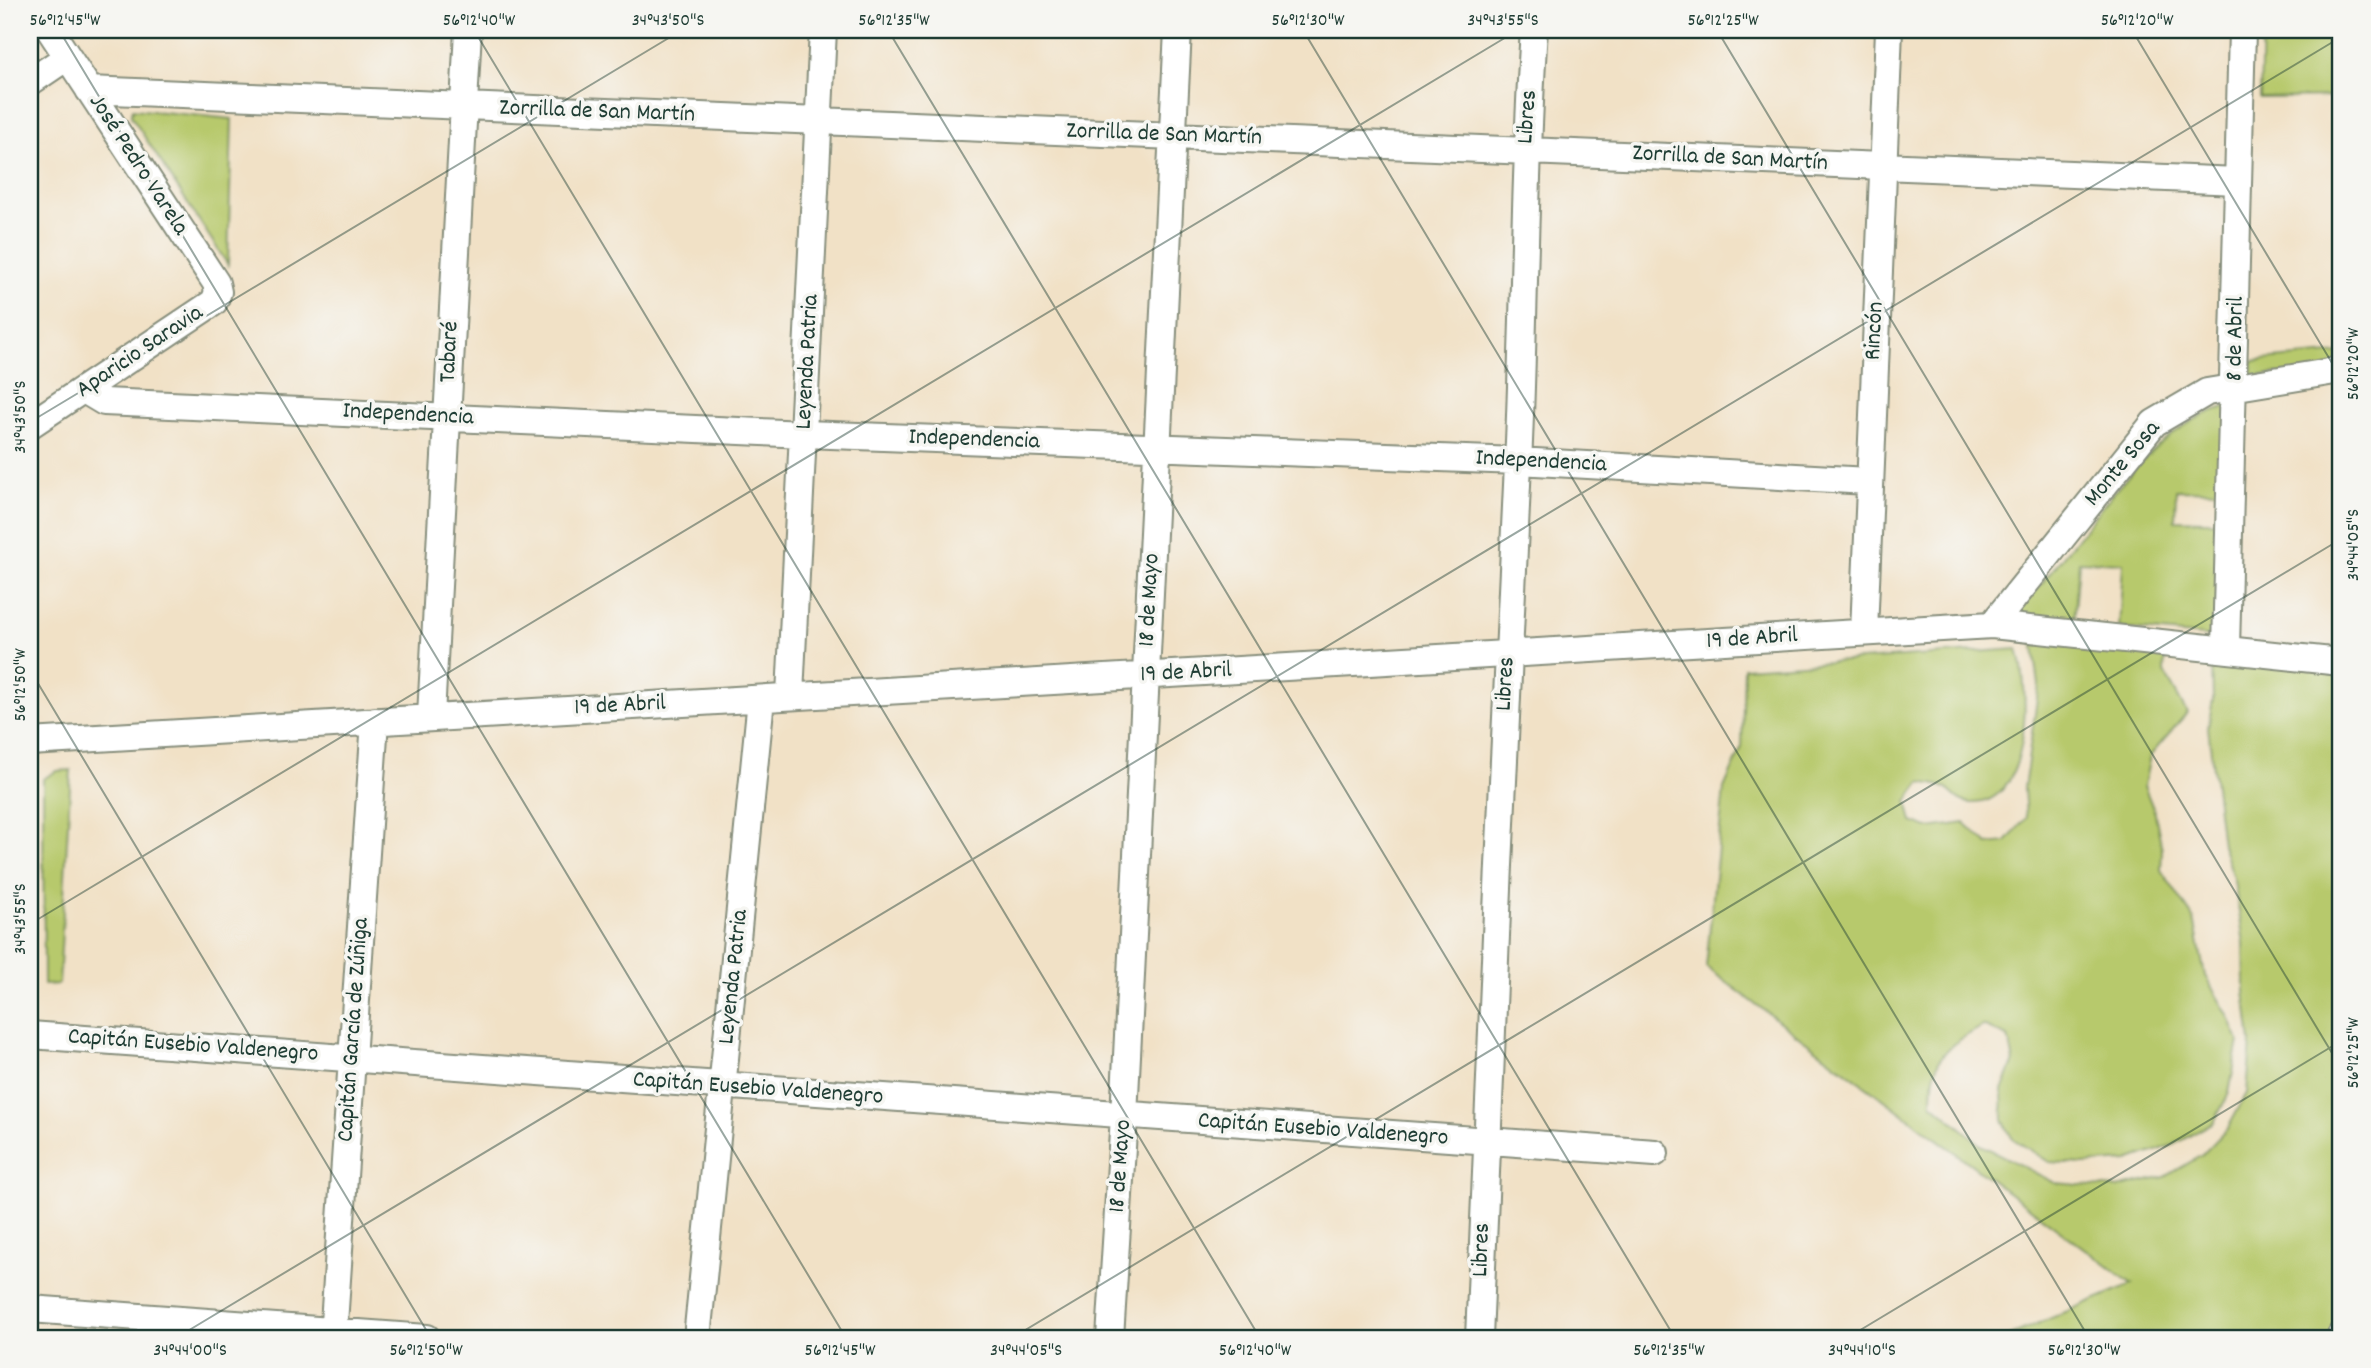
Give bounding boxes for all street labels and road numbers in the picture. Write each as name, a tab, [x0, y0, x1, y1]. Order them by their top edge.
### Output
street label: José Pedro Varela	[80, 88, 197, 243]
street label: Libres	[1509, 89, 1547, 145]
street label: Zorrilla de San Martín	[498, 92, 696, 132]
street label: Zorrilla de San Martín	[1065, 115, 1263, 155]
street label: Zorrilla de San Martín	[1631, 137, 1829, 181]
street label: Leyenda Patria	[787, 293, 829, 430]
street label: 8 de Abril	[2218, 296, 2254, 382]
street label: Aparicio Saravia	[70, 297, 211, 407]
street label: Rincón	[1856, 301, 1894, 361]
street label: Tabaré	[431, 320, 469, 384]
street label: Independencia	[342, 395, 475, 435]
street label: Monte Sosa	[2077, 413, 2170, 515]
street label: Independencia	[908, 421, 1041, 459]
street label: Independencia	[1475, 442, 1608, 482]
street label: 18 de Mayo	[1131, 552, 1169, 648]
street label: 19 de Abril	[1705, 619, 1799, 659]
street label: 19 de Abril	[1139, 654, 1233, 692]
street label: Libres	[1488, 656, 1524, 712]
street label: 19 de Abril	[573, 687, 667, 725]
street label: Leyenda Patria	[710, 907, 758, 1046]
street label: Capitán García de Zúñiga	[329, 916, 379, 1143]
street label: Capitán Eusebio Valdenegro	[67, 1020, 319, 1072]
street label: Capitán Eusebio Valdenegro	[632, 1063, 884, 1115]
street label: Capitán Eusebio Valdenegro	[1197, 1104, 1449, 1156]
street label: 18 de Mayo	[1101, 1118, 1141, 1214]
street label: Libres	[1464, 1222, 1500, 1278]

